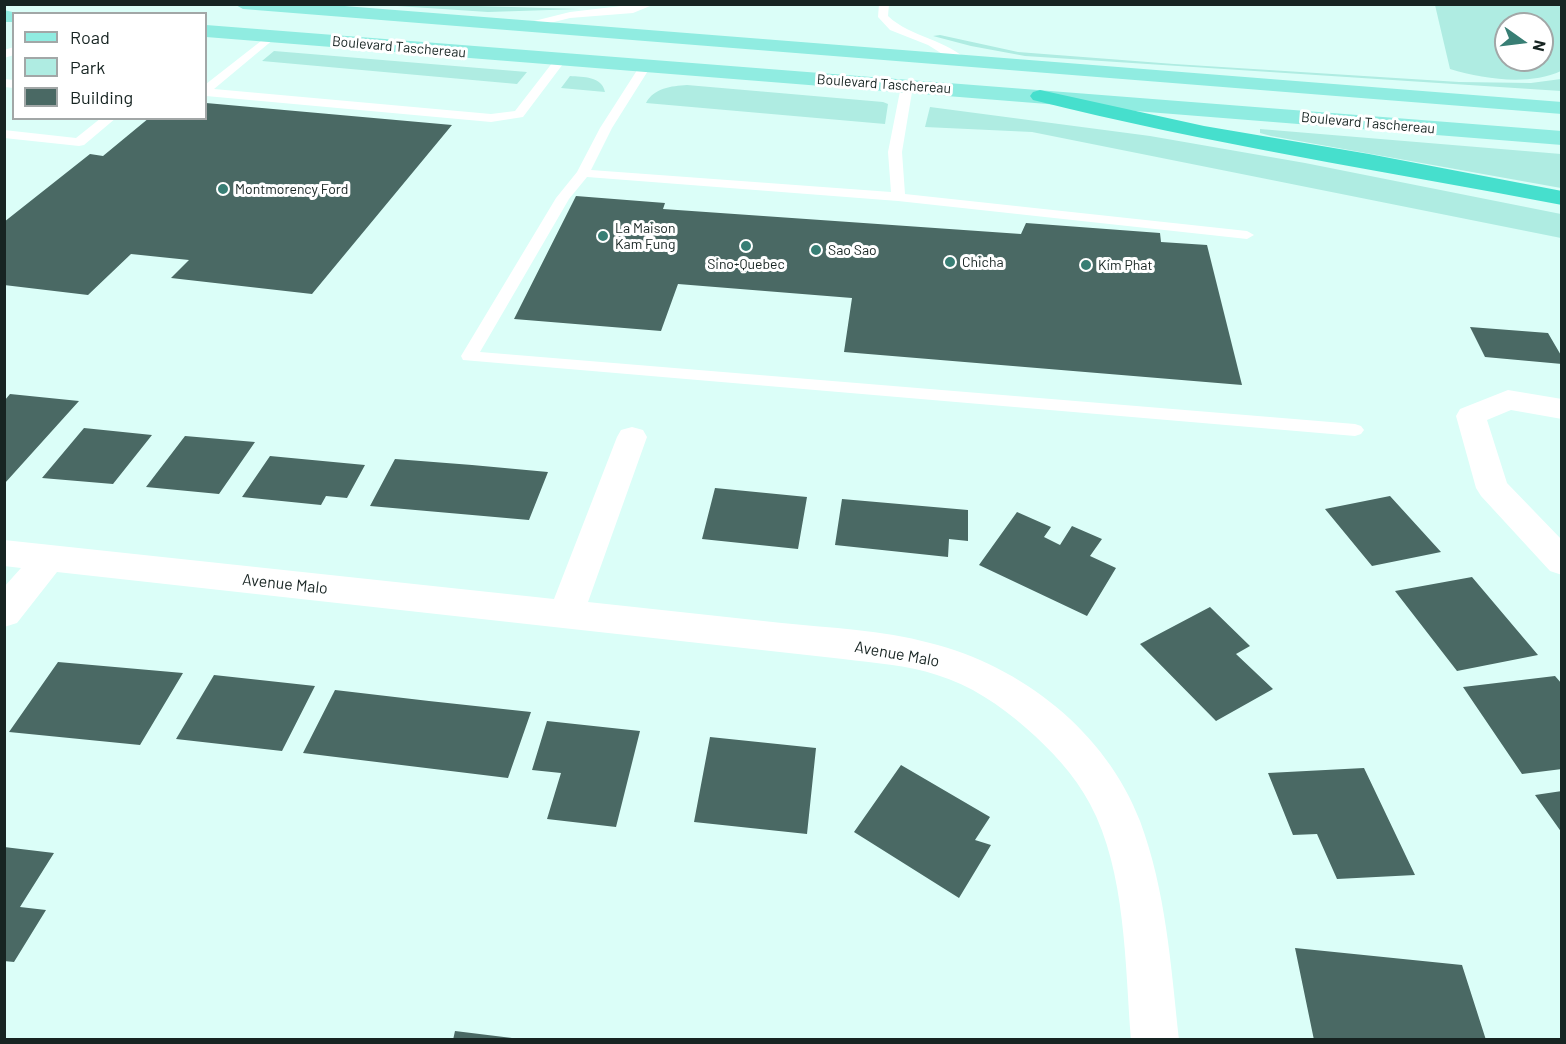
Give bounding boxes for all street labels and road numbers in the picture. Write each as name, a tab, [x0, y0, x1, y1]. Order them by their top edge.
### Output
street label: Boulevard Taschereau	[331, 33, 467, 61]
street label: Boulevard Taschereau	[816, 71, 952, 97]
street label: Boulevard Taschereau	[1300, 109, 1436, 137]
street label: Avenue Malo	[241, 570, 329, 598]
street label: Avenue Malo	[853, 637, 941, 671]

